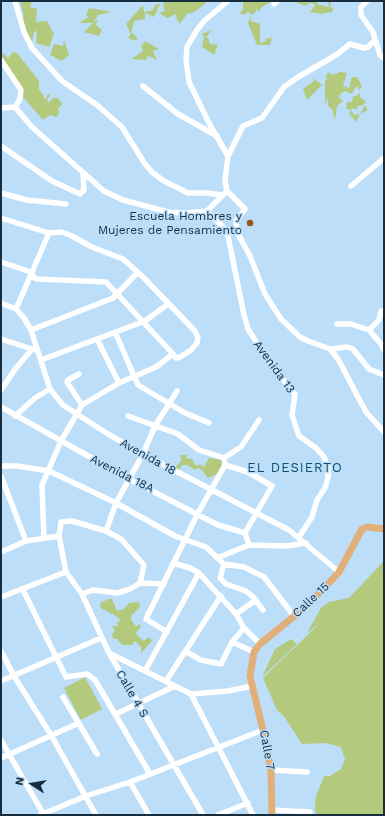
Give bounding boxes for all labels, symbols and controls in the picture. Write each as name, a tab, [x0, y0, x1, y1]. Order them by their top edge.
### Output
place label: Escuela Hombres y Mujeres de Pensamiento	[98, 209, 242, 237]
marker: Escuela Hombres y Mujeres de Pensamiento	[245, 218, 255, 228]
street label: Avenida 13	[250, 338, 298, 396]
street label: Avenida 18	[117, 436, 179, 478]
street label: Avenida 18A	[88, 452, 156, 496]
district label: EL DESIERTO	[247, 460, 343, 476]
street label: Calle 15	[290, 579, 332, 621]
street label: Calle 4 S	[113, 668, 151, 720]
street label: Calle 7	[256, 729, 278, 771]
north arrow	[12, 764, 52, 804]
text: N	[13, 776, 27, 787]

